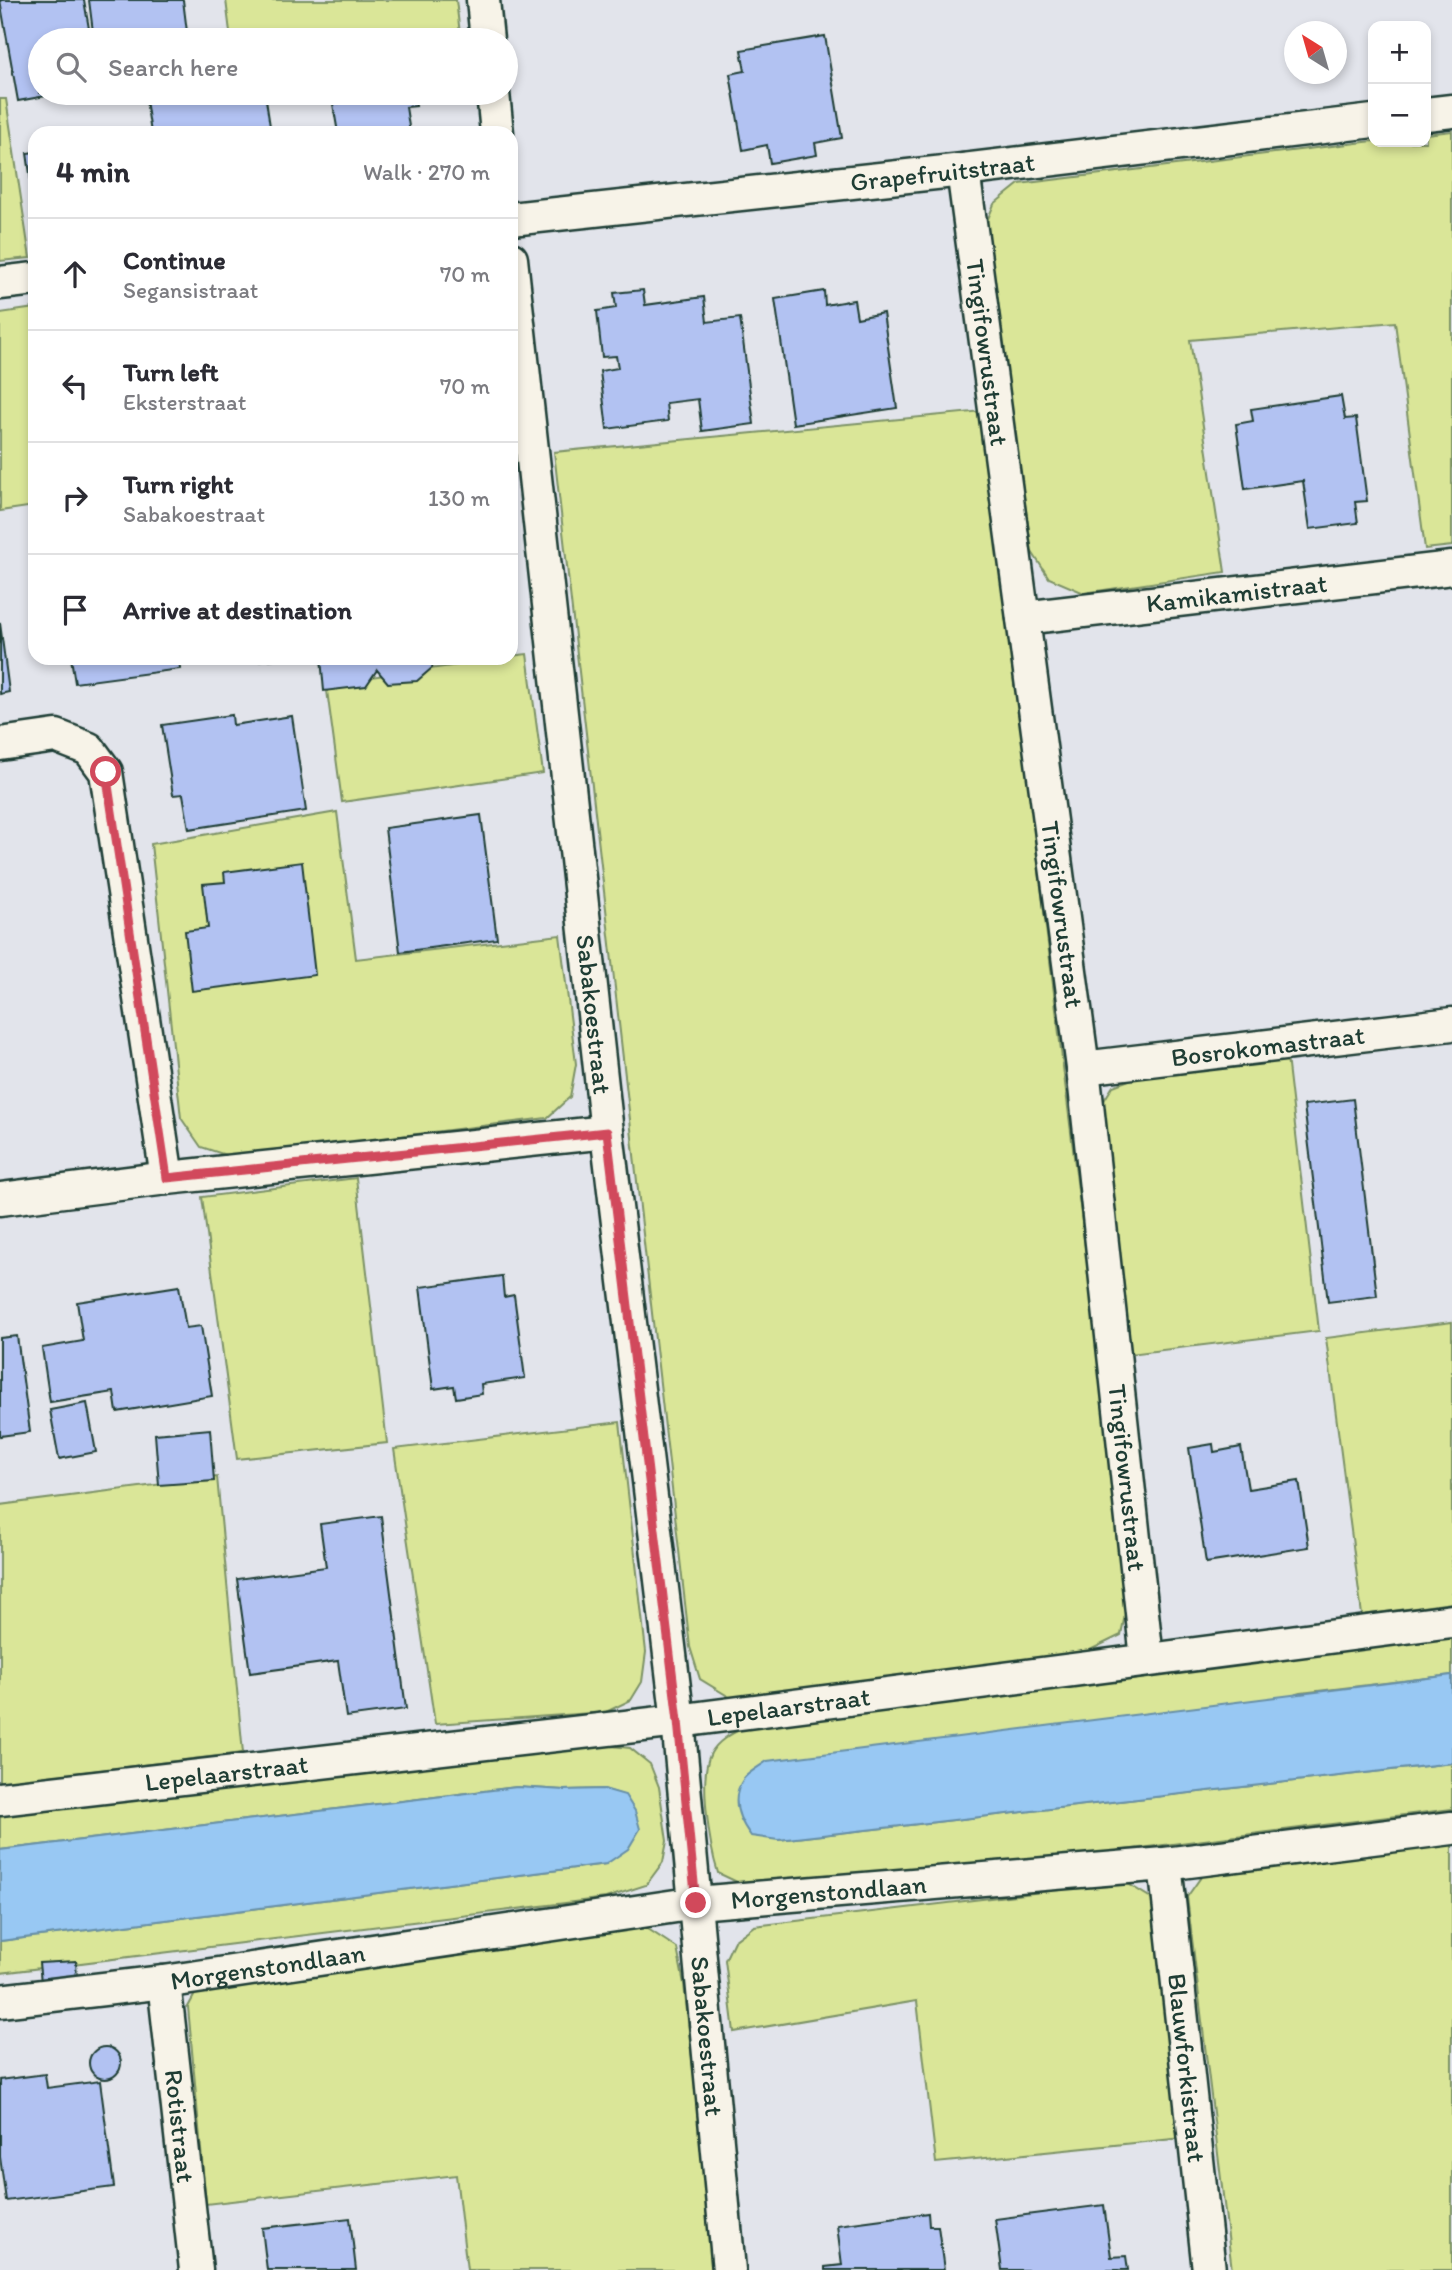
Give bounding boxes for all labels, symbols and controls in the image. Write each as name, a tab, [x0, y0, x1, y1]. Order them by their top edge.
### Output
north arrow	[1284, 21, 1347, 84]
map controls	[1368, 21, 1431, 147]
button: +	[1368, 21, 1431, 84]
search box	[28, 28, 518, 105]
icon: search	[52, 48, 90, 86]
text: Search here	[108, 51, 238, 83]
button: −	[1368, 84, 1431, 147]
street label: Grapefruitstraat	[849, 146, 1037, 198]
text: 4 min	[56, 153, 130, 190]
text: Walk · 270 m	[363, 158, 490, 186]
text: Continue	[123, 244, 226, 276]
icon: ahead	[56, 255, 94, 293]
street label: Tingifowrustraat	[959, 257, 1016, 448]
text: 70 m	[440, 260, 490, 288]
text: Segansistraat	[123, 276, 258, 304]
text: Turn left	[123, 356, 219, 388]
icon: left	[56, 367, 94, 405]
text: 70 m	[440, 372, 490, 400]
text: Eksterstraat	[123, 388, 246, 416]
text: Turn right	[123, 468, 234, 500]
icon: right	[56, 479, 94, 517]
text: 130 m	[428, 484, 490, 512]
text: Sabakoestraat	[123, 500, 265, 528]
street label: Kamikamistraat	[1144, 567, 1329, 620]
icon: arrive	[56, 591, 94, 629]
text: Arrive at destination	[123, 594, 352, 626]
route start	[90, 756, 121, 787]
street label: Tingifowrustraat	[1034, 819, 1091, 1010]
street label: Sabakoestraat	[569, 933, 619, 1096]
street label: Bosrokomastraat	[1169, 1019, 1366, 1073]
street label: Tingifowrustraat	[1101, 1382, 1153, 1573]
street label: Lepelaarstraat	[705, 1680, 872, 1733]
street label: Lepelaarstraat	[143, 1748, 310, 1798]
street label: Morgenstondlaan	[729, 1868, 928, 1916]
route end	[680, 1887, 711, 1918]
street label: Morgenstondlaan	[168, 1936, 368, 1997]
street label: Sabakoestraat	[684, 1955, 731, 2118]
street label: Blauwforkistraat	[1161, 1971, 1213, 2164]
street label: Rotistraat	[158, 2068, 202, 2185]

